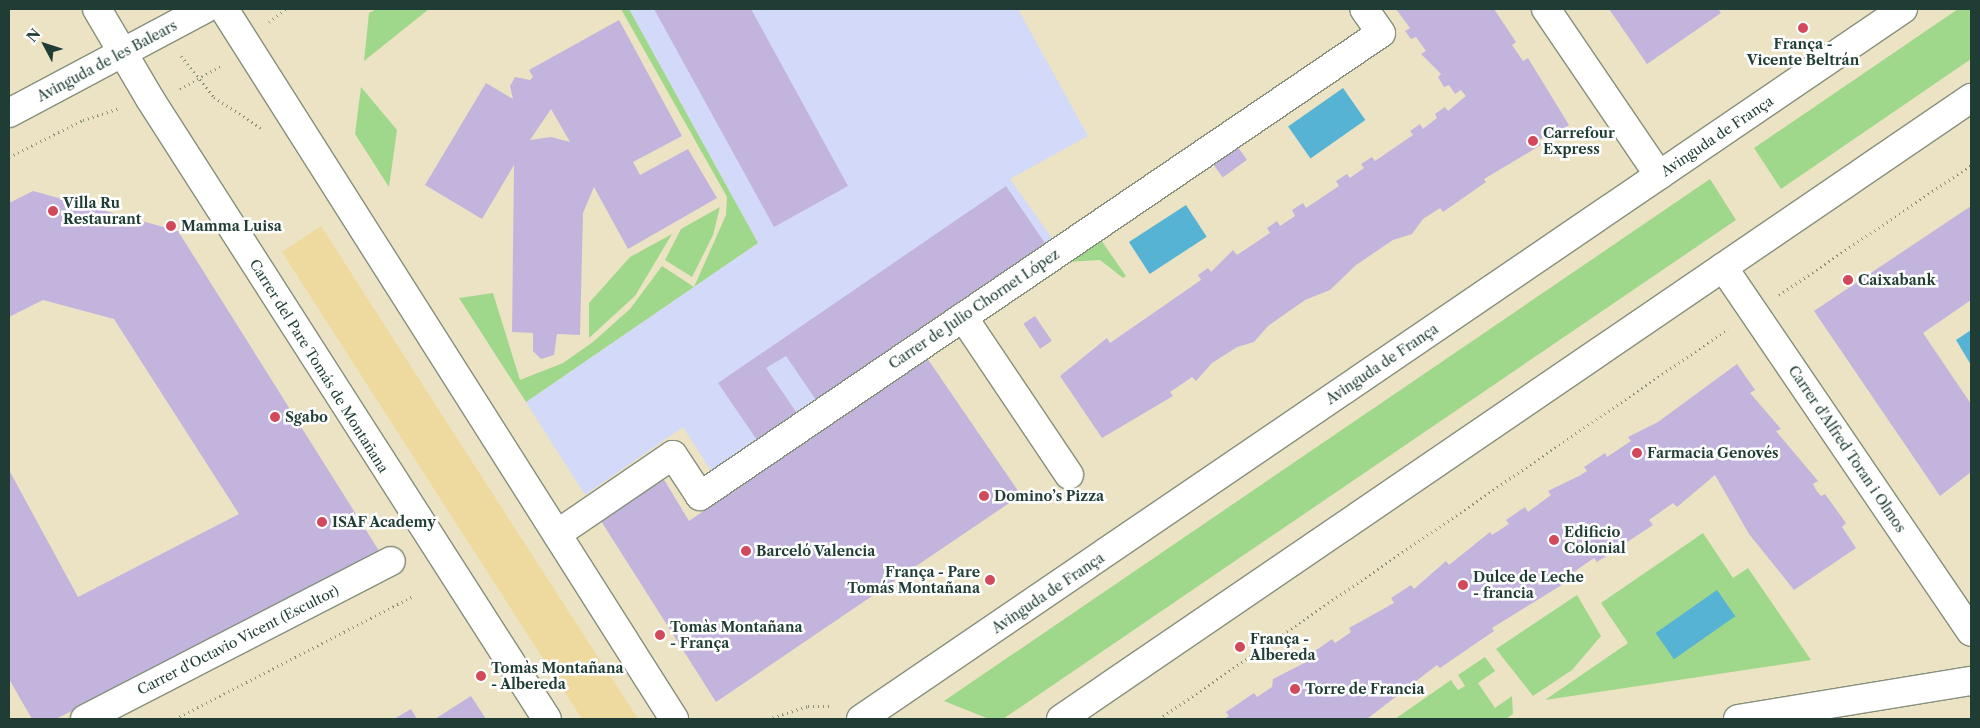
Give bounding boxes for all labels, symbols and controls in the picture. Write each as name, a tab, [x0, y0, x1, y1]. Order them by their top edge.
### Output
street label: Avinguda de les Balears	[34, 17, 180, 105]
north arrow	[20, 20, 70, 70]
marker: França - Vicente Beltrán	[1797, 22, 1809, 34]
text: N	[23, 25, 44, 46]
place label: França - Vicente Beltrán	[1747, 36, 1859, 68]
street label: Avinguda de França	[1658, 92, 1776, 180]
place label: Carrefour Express	[1543, 125, 1615, 158]
marker: Carrefour Express	[1527, 135, 1539, 147]
place label: Villa Ru Restaurant	[63, 195, 141, 228]
marker: Villa Ru Restaurant	[47, 205, 59, 217]
place label: Mamma Luisa	[181, 218, 282, 234]
marker: Mamma Luisa	[165, 220, 177, 232]
street label: Carrer de Julio Chornet López	[885, 245, 1063, 373]
street label: Carrer del Pare Tomás de Montañana	[246, 256, 392, 476]
place label: Caixabank	[1858, 272, 1936, 288]
marker: Caixabank	[1842, 274, 1854, 286]
street label: Avinguda de França	[1323, 320, 1441, 408]
street label: Carrer d'Alfred Toran i Olmos	[1785, 362, 1909, 536]
place label: Sgabo	[285, 409, 328, 425]
marker: Sgabo	[269, 411, 281, 423]
place label: Farmacia Genovés	[1647, 445, 1779, 461]
marker: Farmacia Genovés	[1631, 447, 1643, 459]
place label: Domino’s Pizza	[994, 488, 1104, 504]
marker: Domino’s Pizza	[978, 490, 990, 502]
place label: ISAF Academy	[332, 514, 437, 530]
marker: ISAF Academy	[316, 516, 328, 528]
place label: Edificio Colonial	[1564, 524, 1626, 556]
marker: Edificio Colonial	[1548, 534, 1560, 546]
place label: Barceló Valencia	[756, 543, 876, 559]
marker: Barceló Valencia	[740, 545, 752, 557]
street label: Avinguda de França	[989, 549, 1107, 637]
place label: França - Pare Tomás Montañana	[847, 564, 980, 596]
place label: Dulce de Leche - francia	[1473, 569, 1584, 602]
marker: França - Pare Tomás Montañana	[984, 574, 996, 586]
marker: Dulce de Leche - francia	[1457, 579, 1469, 591]
street label: Carrer d'Octavio Vicent (Escultor)	[134, 582, 342, 698]
place label: Tomàs Montañana - França	[670, 619, 803, 652]
marker: Tomàs Montañana - França	[654, 629, 666, 641]
place label: França - Albereda	[1250, 631, 1316, 664]
marker: França - Albereda	[1234, 641, 1246, 653]
place label: Tomàs Montañana - Albereda	[491, 660, 624, 692]
marker: Tomàs Montañana - Albereda	[475, 670, 487, 682]
place label: Torre de Francia	[1305, 681, 1425, 697]
marker: Torre de Francia	[1289, 683, 1301, 695]

